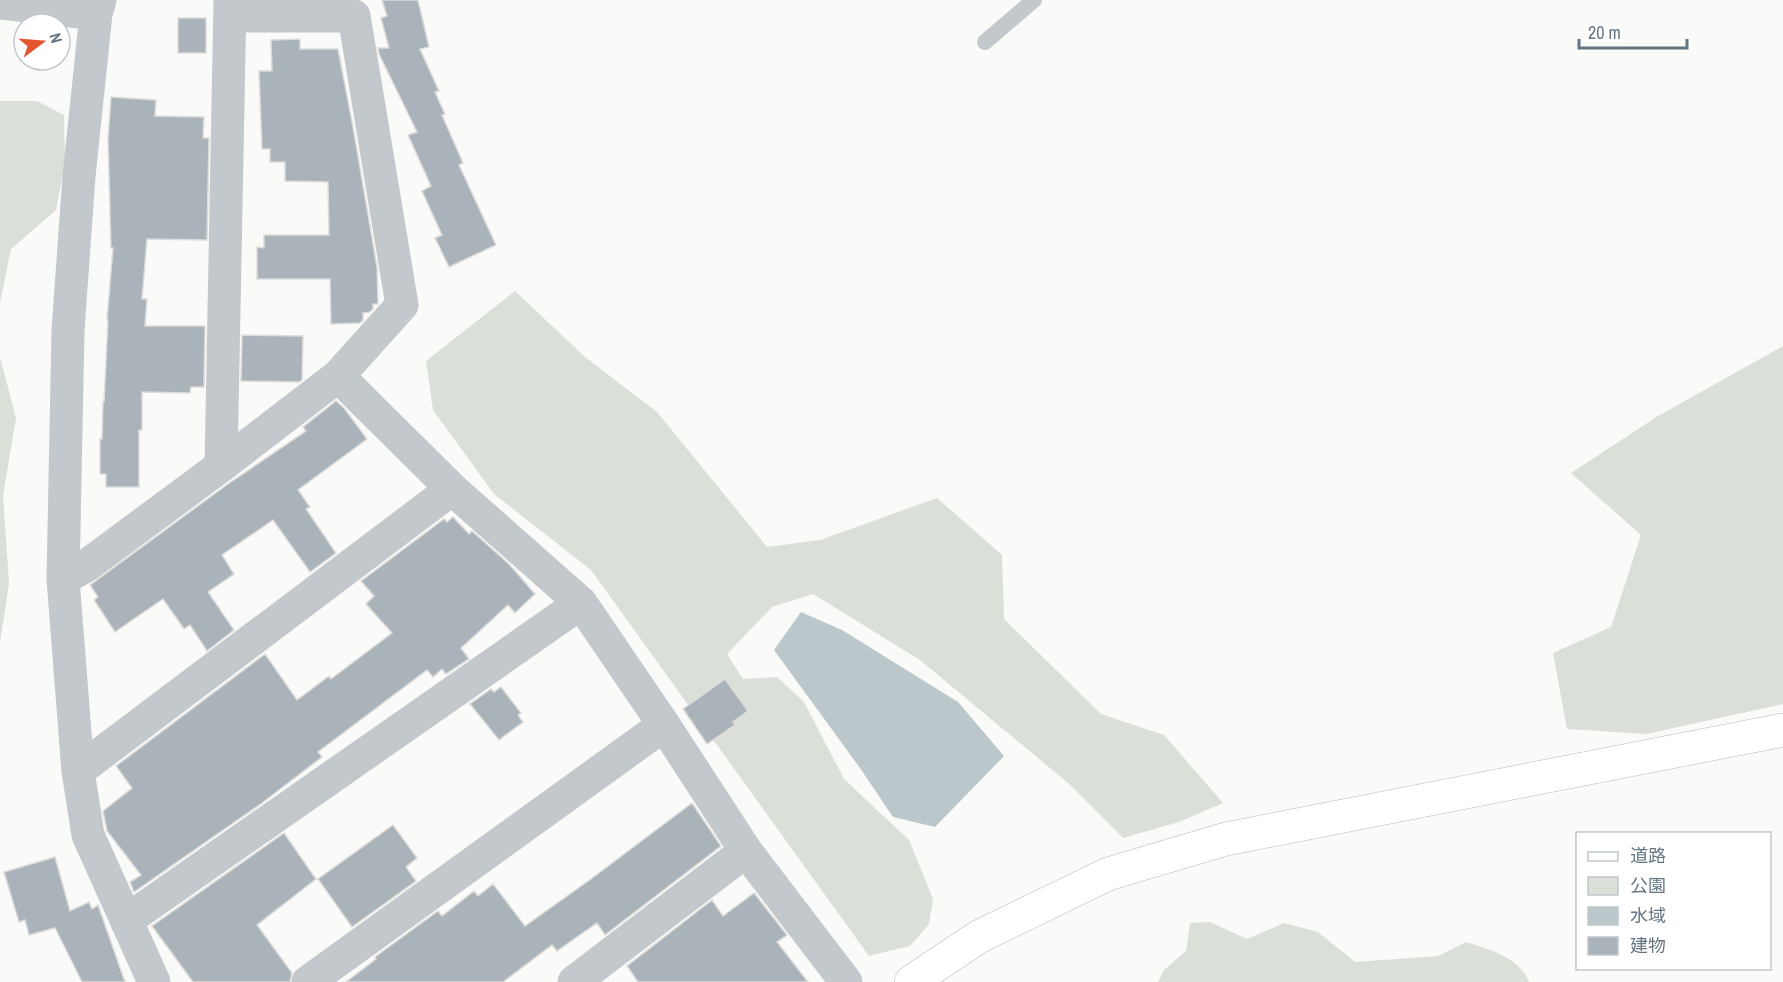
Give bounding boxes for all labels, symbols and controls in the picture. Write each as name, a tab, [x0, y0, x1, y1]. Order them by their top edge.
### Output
north arrow	[12, 12, 72, 72]
scale bar	[1579, 12, 1687, 50]
text: 20 m	[1588, 20, 1621, 45]
text: N	[45, 30, 68, 45]
legend	[1576, 832, 1771, 970]
text: 道路	[1630, 843, 1666, 868]
text: 公園	[1630, 873, 1666, 898]
text: 水域	[1630, 903, 1666, 928]
text: 建物	[1630, 933, 1666, 958]

